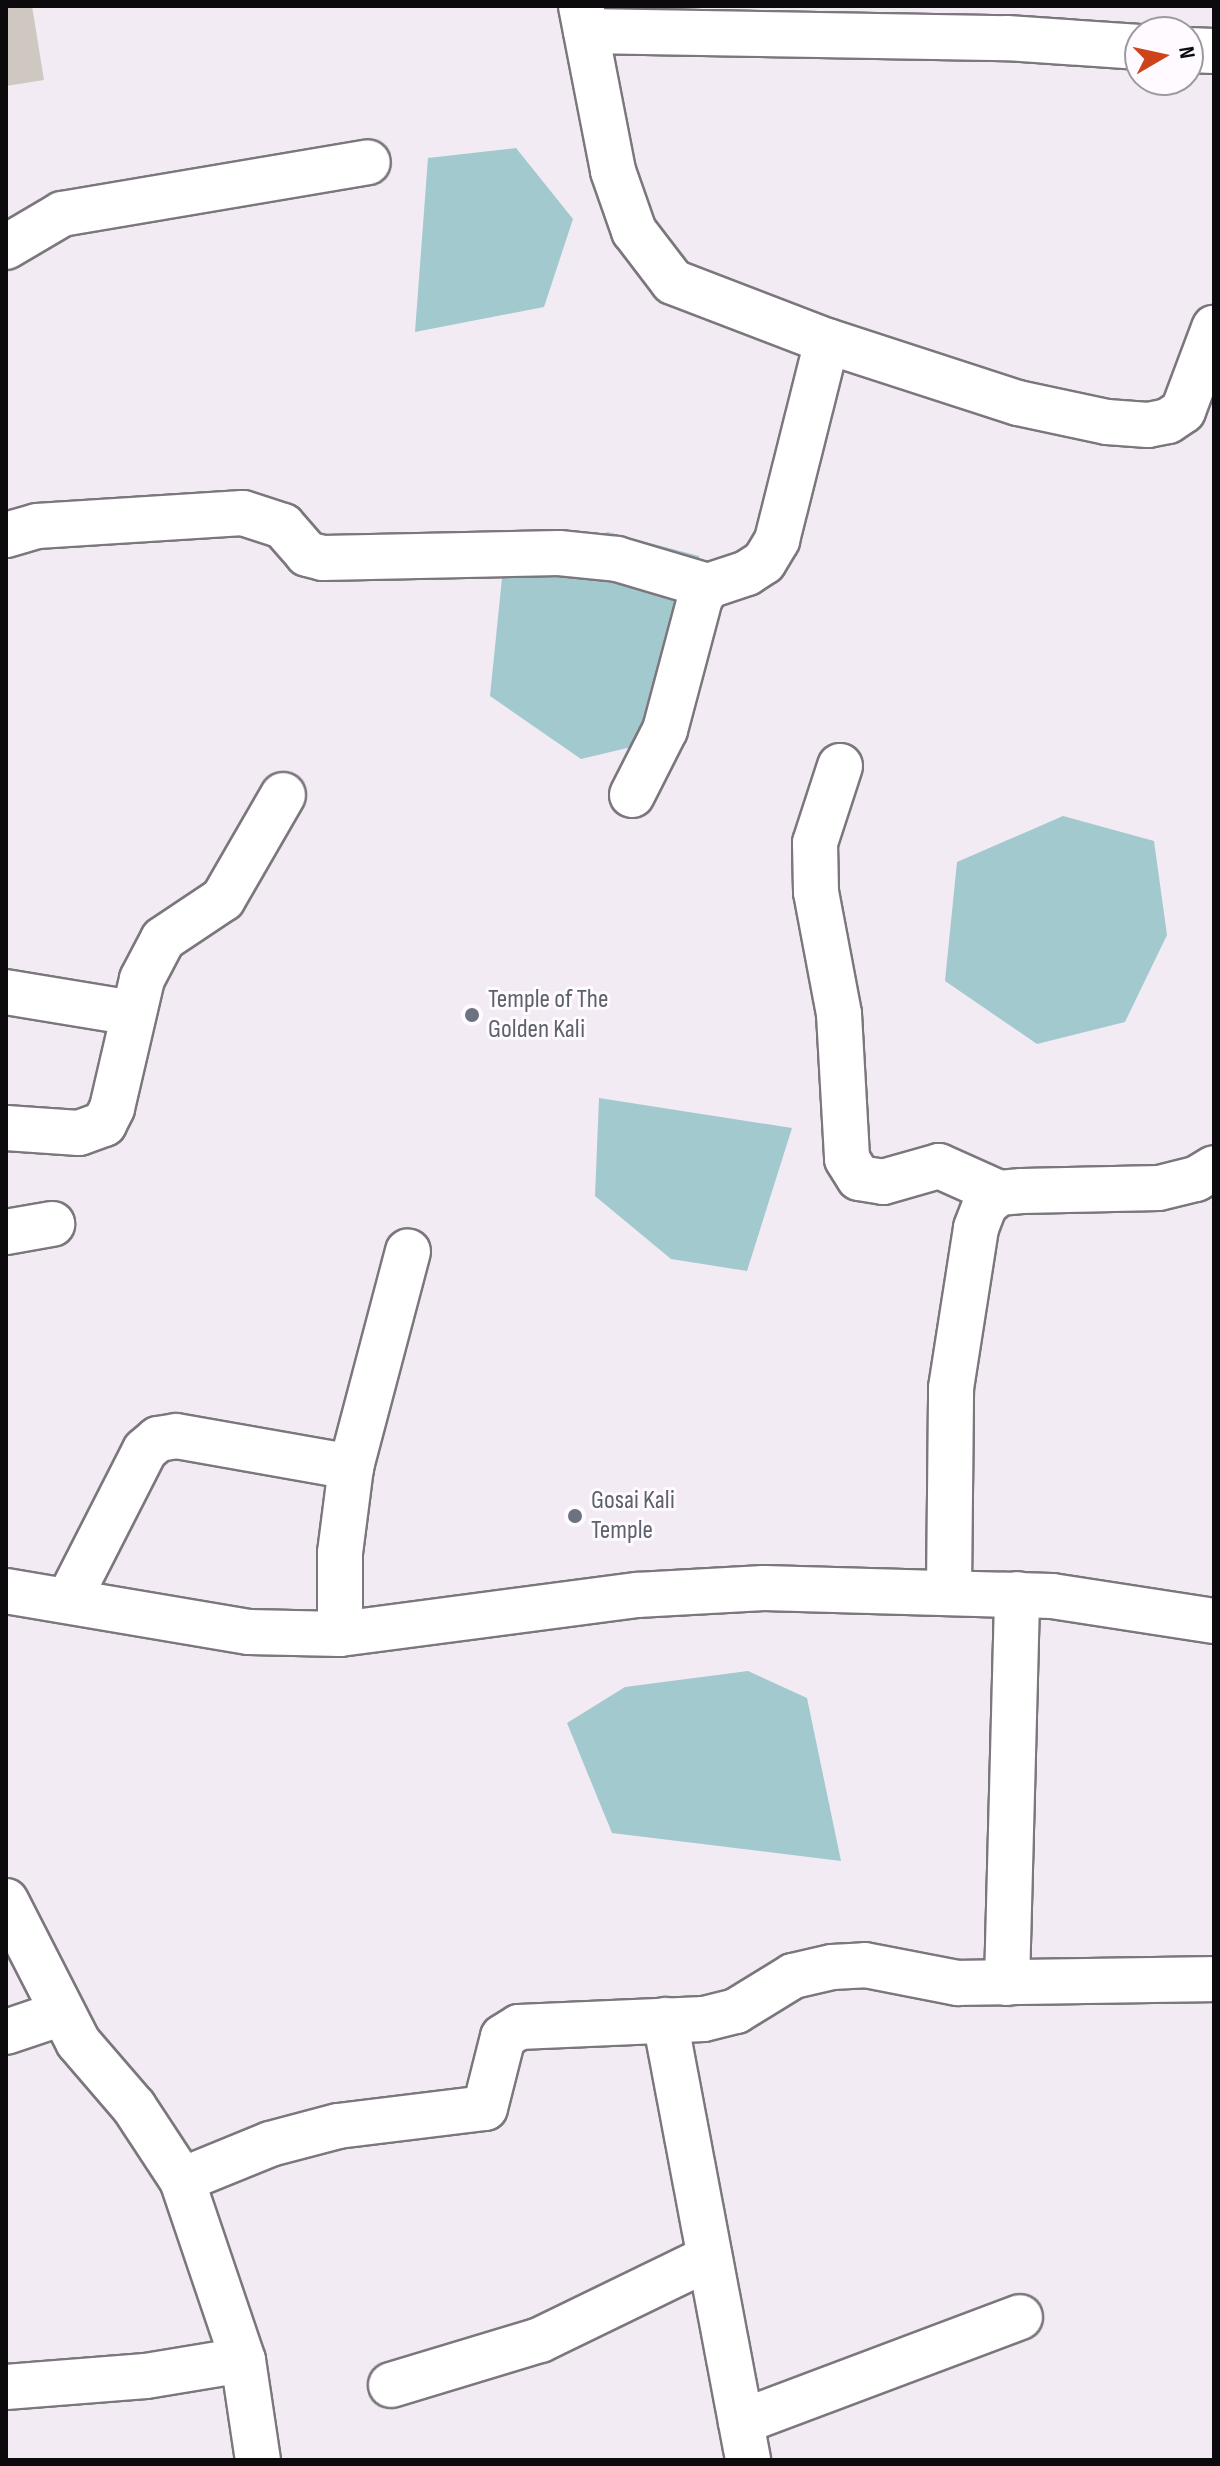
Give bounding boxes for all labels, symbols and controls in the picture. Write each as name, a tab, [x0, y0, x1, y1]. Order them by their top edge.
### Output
north arrow	[1124, 16, 1204, 96]
text: N	[1172, 45, 1200, 60]
place label: Temple of The Golden Kali	[488, 984, 608, 1046]
marker: Temple of The Golden Kali	[463, 1006, 481, 1024]
place label: Gosai Kali Temple	[591, 1485, 675, 1546]
marker: Gosai Kali Temple	[566, 1507, 584, 1525]

